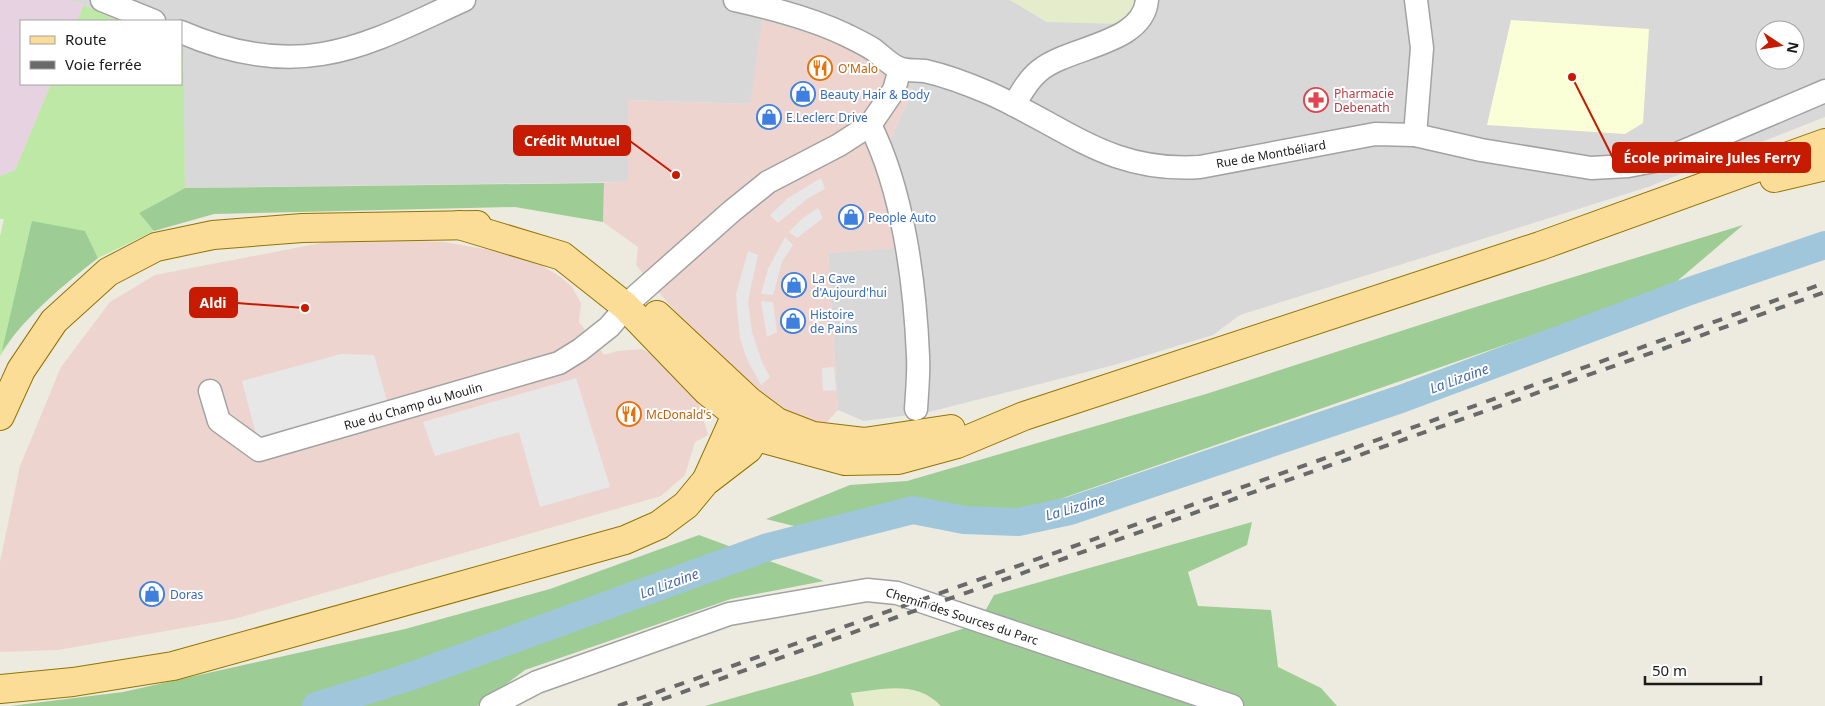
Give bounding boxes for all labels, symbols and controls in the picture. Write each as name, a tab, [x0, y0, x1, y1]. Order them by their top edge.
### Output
legend	[20, 20, 182, 85]
north arrow	[1755, 20, 1805, 70]
text: Route	[65, 29, 107, 49]
text: N	[1783, 40, 1804, 55]
text: Voie ferrée	[65, 54, 142, 74]
restaurant icon: O'Malo	[807, 55, 833, 81]
place label: O'Malo	[838, 60, 878, 77]
shop icon: Beauty Hair & Body	[790, 81, 816, 107]
place label: Pharmacie Debenath	[1334, 85, 1394, 116]
place label: Beauty Hair & Body	[820, 86, 930, 103]
pharmacy icon: Pharmacie Debenath	[1303, 87, 1329, 113]
shop icon: E.Leclerc Drive	[756, 104, 782, 130]
place label: E.Leclerc Drive	[786, 109, 868, 126]
callout: Crédit Mutuel	[514, 126, 630, 155]
text: Crédit Mutuel	[524, 131, 620, 150]
street label: Rue de Montbéliard	[1215, 136, 1327, 172]
callout: École primaire Jules Ferry	[1613, 143, 1810, 172]
text: École primaire Jules Ferry	[1624, 148, 1800, 167]
shop icon: People Auto	[838, 204, 864, 230]
place label: People Auto	[868, 209, 936, 226]
place label: La Cave d'Aujourd'hui	[812, 270, 887, 301]
shop icon: La Cave d'Aujourd'hui	[781, 272, 807, 298]
callout: Aldi	[190, 288, 237, 317]
text: Aldi	[200, 293, 226, 312]
place label: Histoire de Pains	[810, 306, 858, 337]
shop icon: Histoire de Pains	[780, 308, 806, 334]
water label: La Lizaine	[1427, 359, 1491, 397]
street label: Rue du Champ du Moulin	[342, 378, 484, 434]
restaurant icon: McDonald's	[616, 401, 642, 427]
place label: McDonald's	[646, 406, 712, 423]
water label: La Lizaine	[1043, 489, 1107, 525]
water label: La Lizaine	[637, 564, 701, 602]
shop icon: Doras	[139, 581, 165, 607]
street label: Chemin des Sources du Parc	[884, 583, 1041, 649]
place label: Doras	[170, 586, 203, 603]
scale bar	[1645, 654, 1761, 686]
text: 50 m	[1652, 660, 1687, 680]

